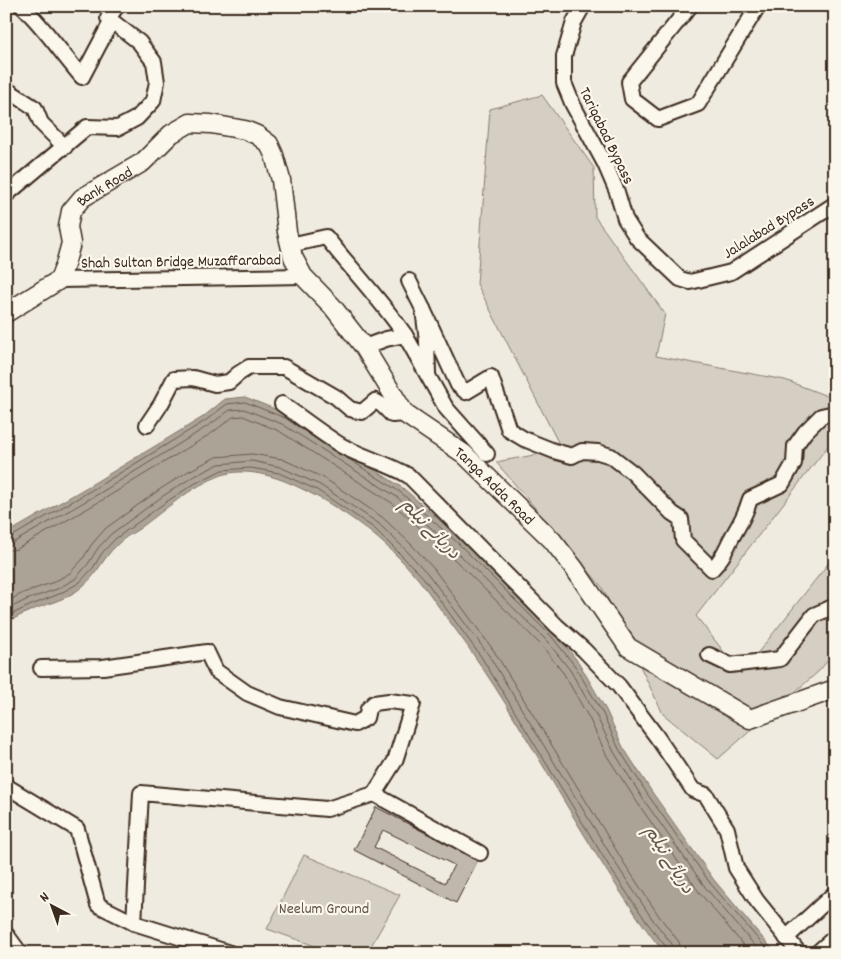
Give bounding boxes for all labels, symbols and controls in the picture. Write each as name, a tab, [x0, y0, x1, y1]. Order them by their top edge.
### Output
street label: Tariqabad Bypass	[572, 84, 639, 189]
street label: Bank Road	[71, 162, 138, 212]
street label: Jalalabad Bypass	[719, 191, 820, 265]
street label: Shah Sultan Bridge Muzaffarabad	[81, 249, 281, 276]
street label: Tanga Adda Road	[449, 442, 539, 531]
water label: دریائے نیلم	[394, 494, 465, 566]
water label: دریائے نیلم	[637, 821, 699, 900]
north arrow	[28, 882, 78, 932]
text: N	[36, 888, 54, 908]
park label: Neelum Ground	[279, 898, 369, 921]

